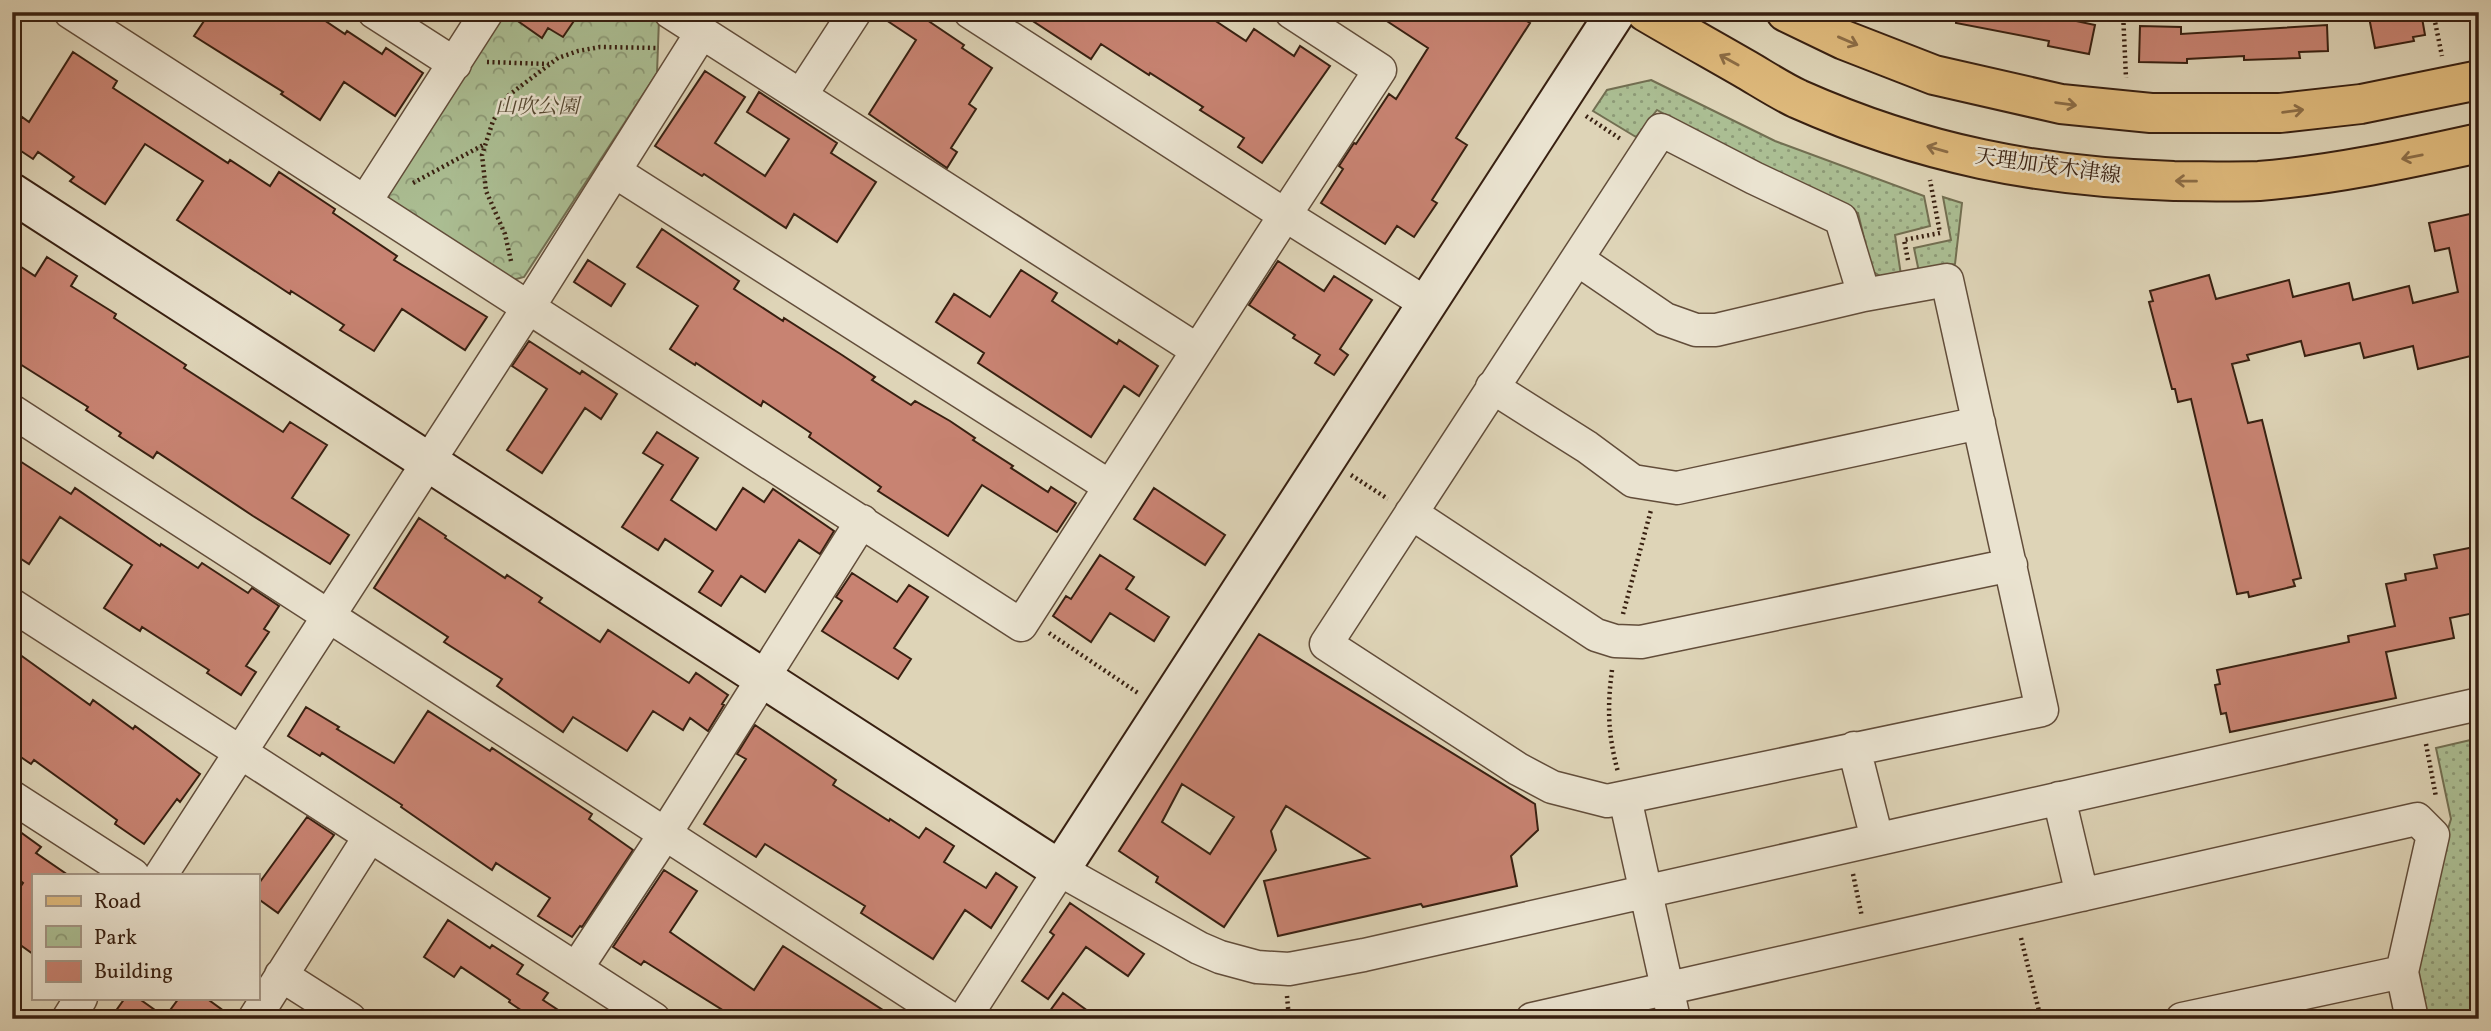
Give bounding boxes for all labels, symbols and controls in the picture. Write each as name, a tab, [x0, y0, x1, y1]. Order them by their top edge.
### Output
one-way arrow	[1837, 36, 1858, 49]
one-way arrow	[1719, 53, 1739, 67]
park label: 山吹公園	[495, 93, 582, 122]
one-way arrow	[2054, 97, 2077, 110]
one-way arrow	[2281, 105, 2304, 118]
one-way arrow	[1926, 142, 1949, 155]
street label: 天理加茂木津線	[1973, 142, 2123, 192]
one-way arrow	[2401, 151, 2424, 165]
one-way arrow	[2175, 174, 2198, 188]
legend	[32, 874, 259, 1000]
text: Road	[94, 888, 141, 917]
text: Park	[94, 924, 137, 953]
text: Building	[94, 958, 173, 987]

